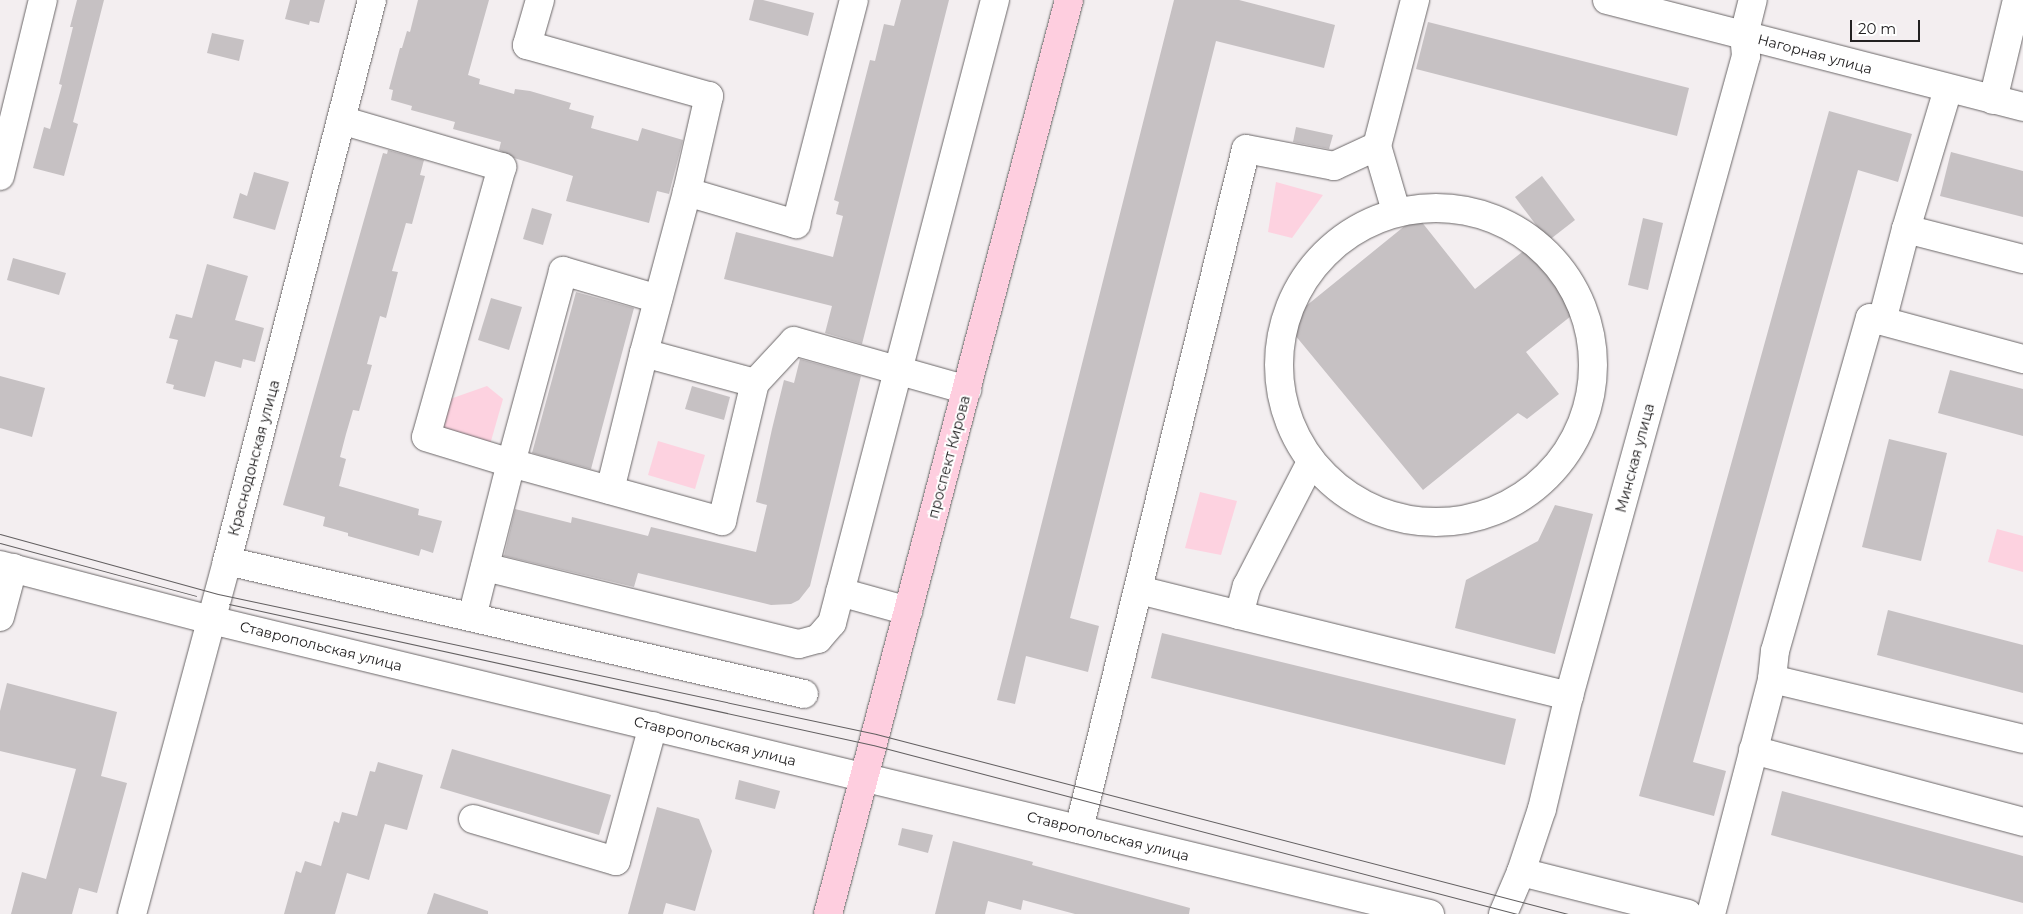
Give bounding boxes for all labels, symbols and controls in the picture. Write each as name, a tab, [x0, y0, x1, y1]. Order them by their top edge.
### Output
scale bar	[1853, 10, 1923, 42]
text: 20 m	[1858, 19, 1896, 38]
street label: Нагорная улица	[1756, 31, 1874, 77]
street label: Краснодонская улица	[225, 378, 283, 538]
street label: проспект Кирова	[924, 394, 974, 520]
street label: Минская улица	[1612, 402, 1658, 514]
street label: Ставропольская улица	[238, 618, 404, 674]
street label: Ставропольская улица	[632, 713, 798, 769]
street label: Ставропольская улица	[1025, 808, 1191, 864]

